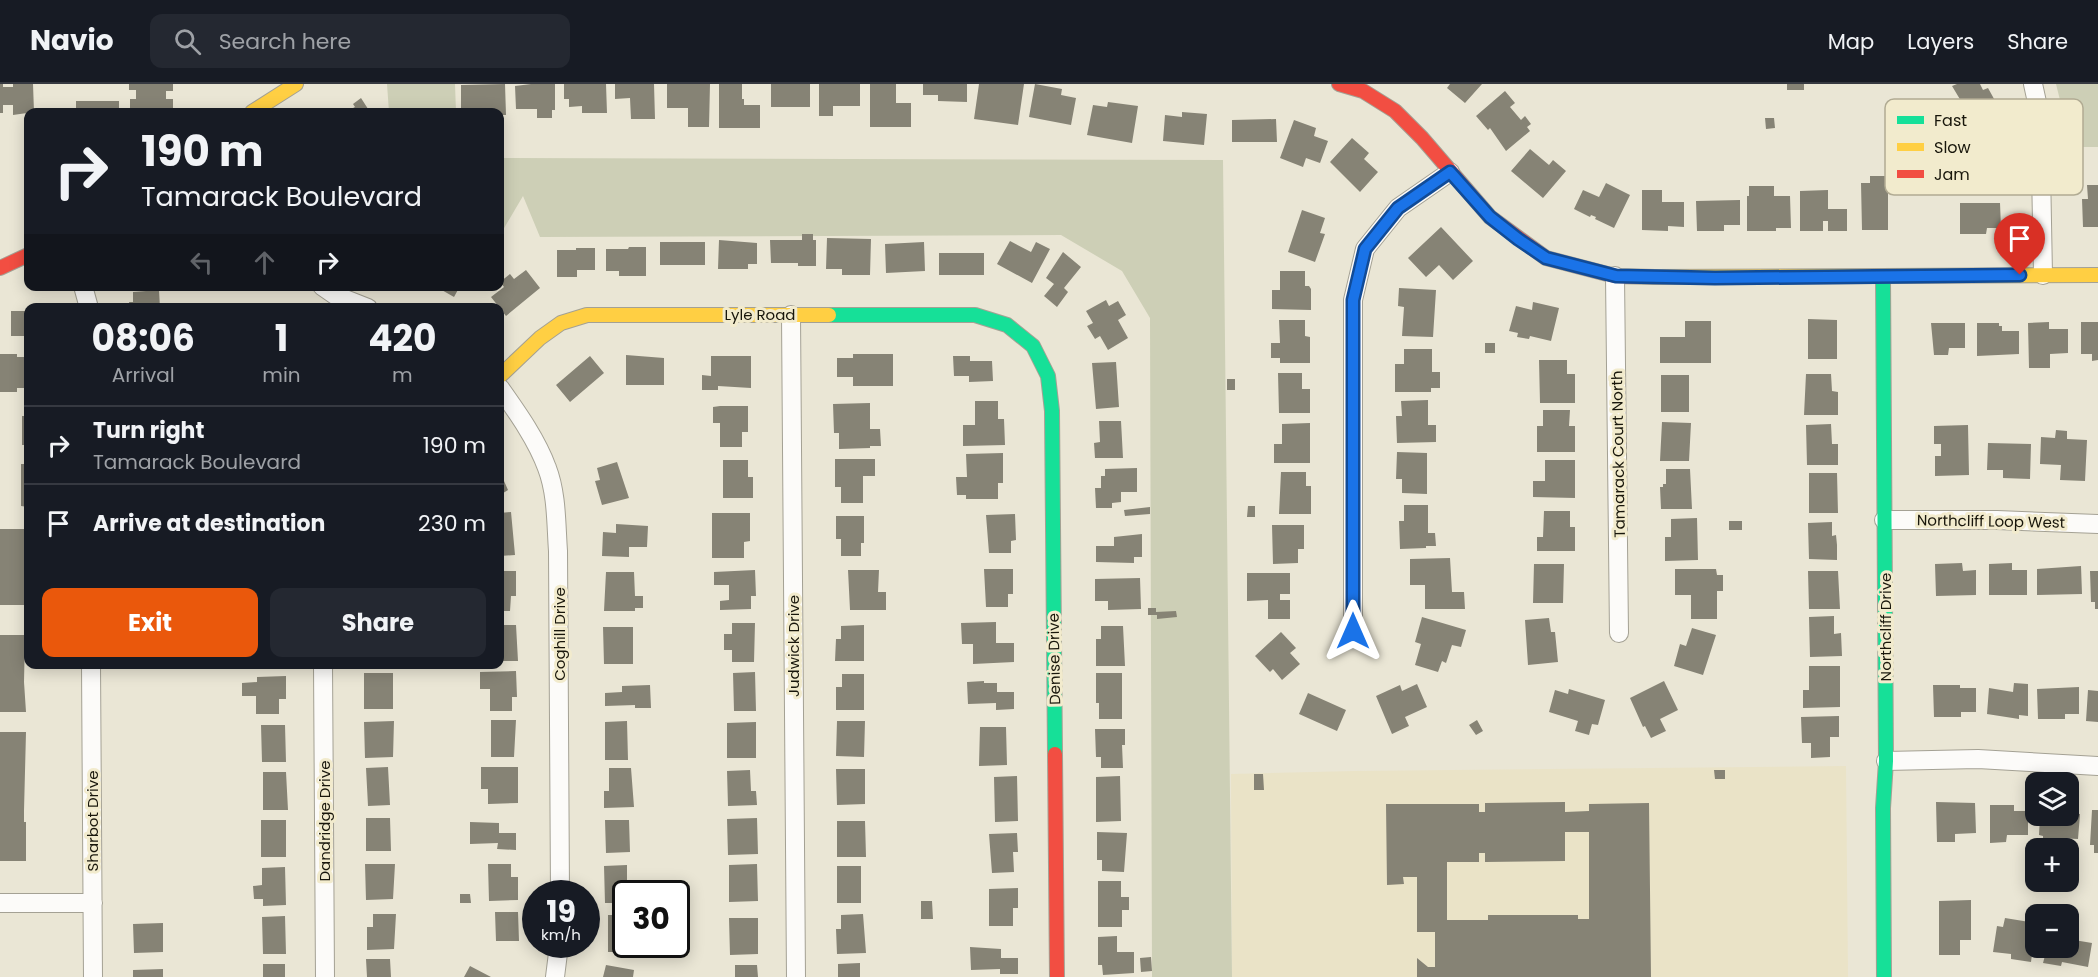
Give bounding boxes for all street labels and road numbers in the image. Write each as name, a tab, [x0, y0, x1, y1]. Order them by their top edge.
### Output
street label: Lyle Road	[725, 304, 795, 325]
street label: Tamarack Court North	[1606, 370, 1630, 538]
street label: Northcliff Loop West	[1917, 509, 2065, 533]
street label: Northcliff Drive	[1875, 573, 1896, 681]
street label: Coghill Drive	[549, 587, 570, 681]
street label: Judwick Drive	[783, 595, 804, 697]
street label: Denise Drive	[1043, 613, 1065, 705]
street label: Dandridge Drive	[314, 761, 335, 881]
street label: Sharbot Drive	[82, 771, 103, 871]

